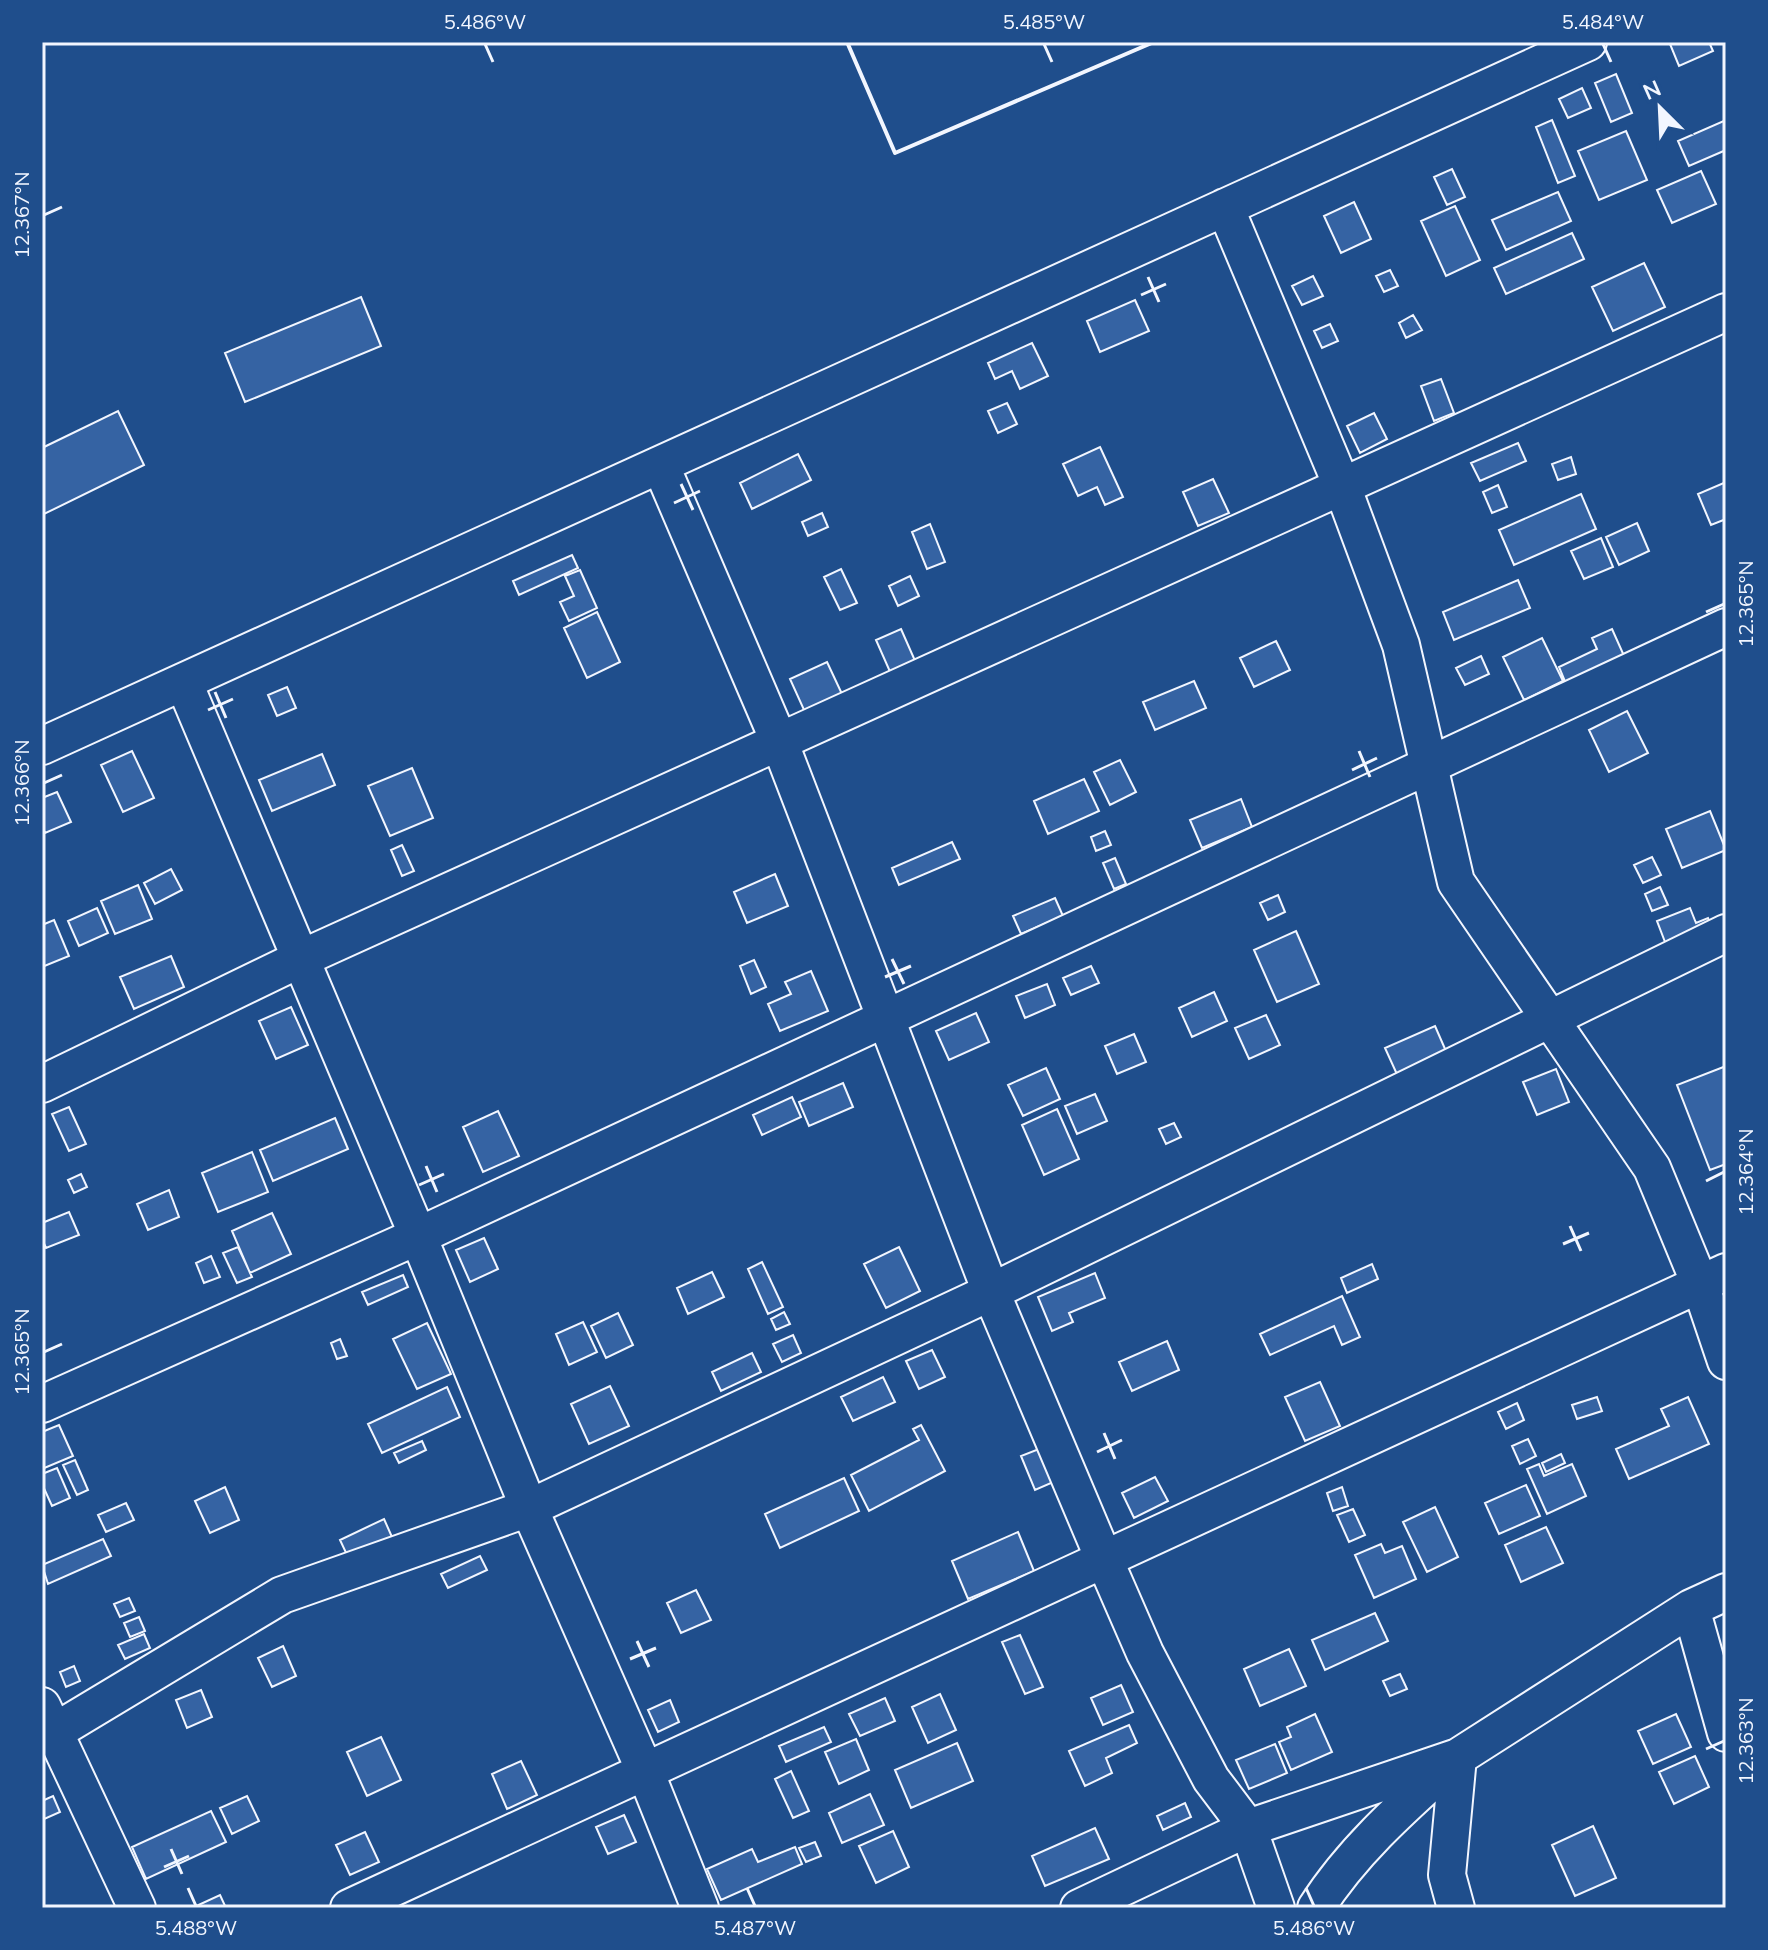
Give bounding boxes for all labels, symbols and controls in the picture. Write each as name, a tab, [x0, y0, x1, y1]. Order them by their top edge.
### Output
text: 5.486°W	[444, 9, 526, 34]
text: 5.485°W	[1003, 9, 1085, 34]
text: 5.484°W	[1562, 9, 1644, 34]
north arrow	[1620, 68, 1700, 148]
text: N	[1639, 74, 1665, 106]
text: 12.367°N	[9, 172, 34, 258]
text: 12.365°N	[1733, 561, 1758, 647]
text: 12.366°N	[9, 740, 34, 826]
text: 12.364°N	[1733, 1129, 1758, 1215]
text: 12.365°N	[9, 1309, 34, 1395]
text: 12.363°N	[1733, 1698, 1758, 1784]
text: 5.488°W	[155, 1915, 237, 1940]
text: 5.487°W	[714, 1915, 796, 1940]
text: 5.486°W	[1273, 1915, 1355, 1940]

